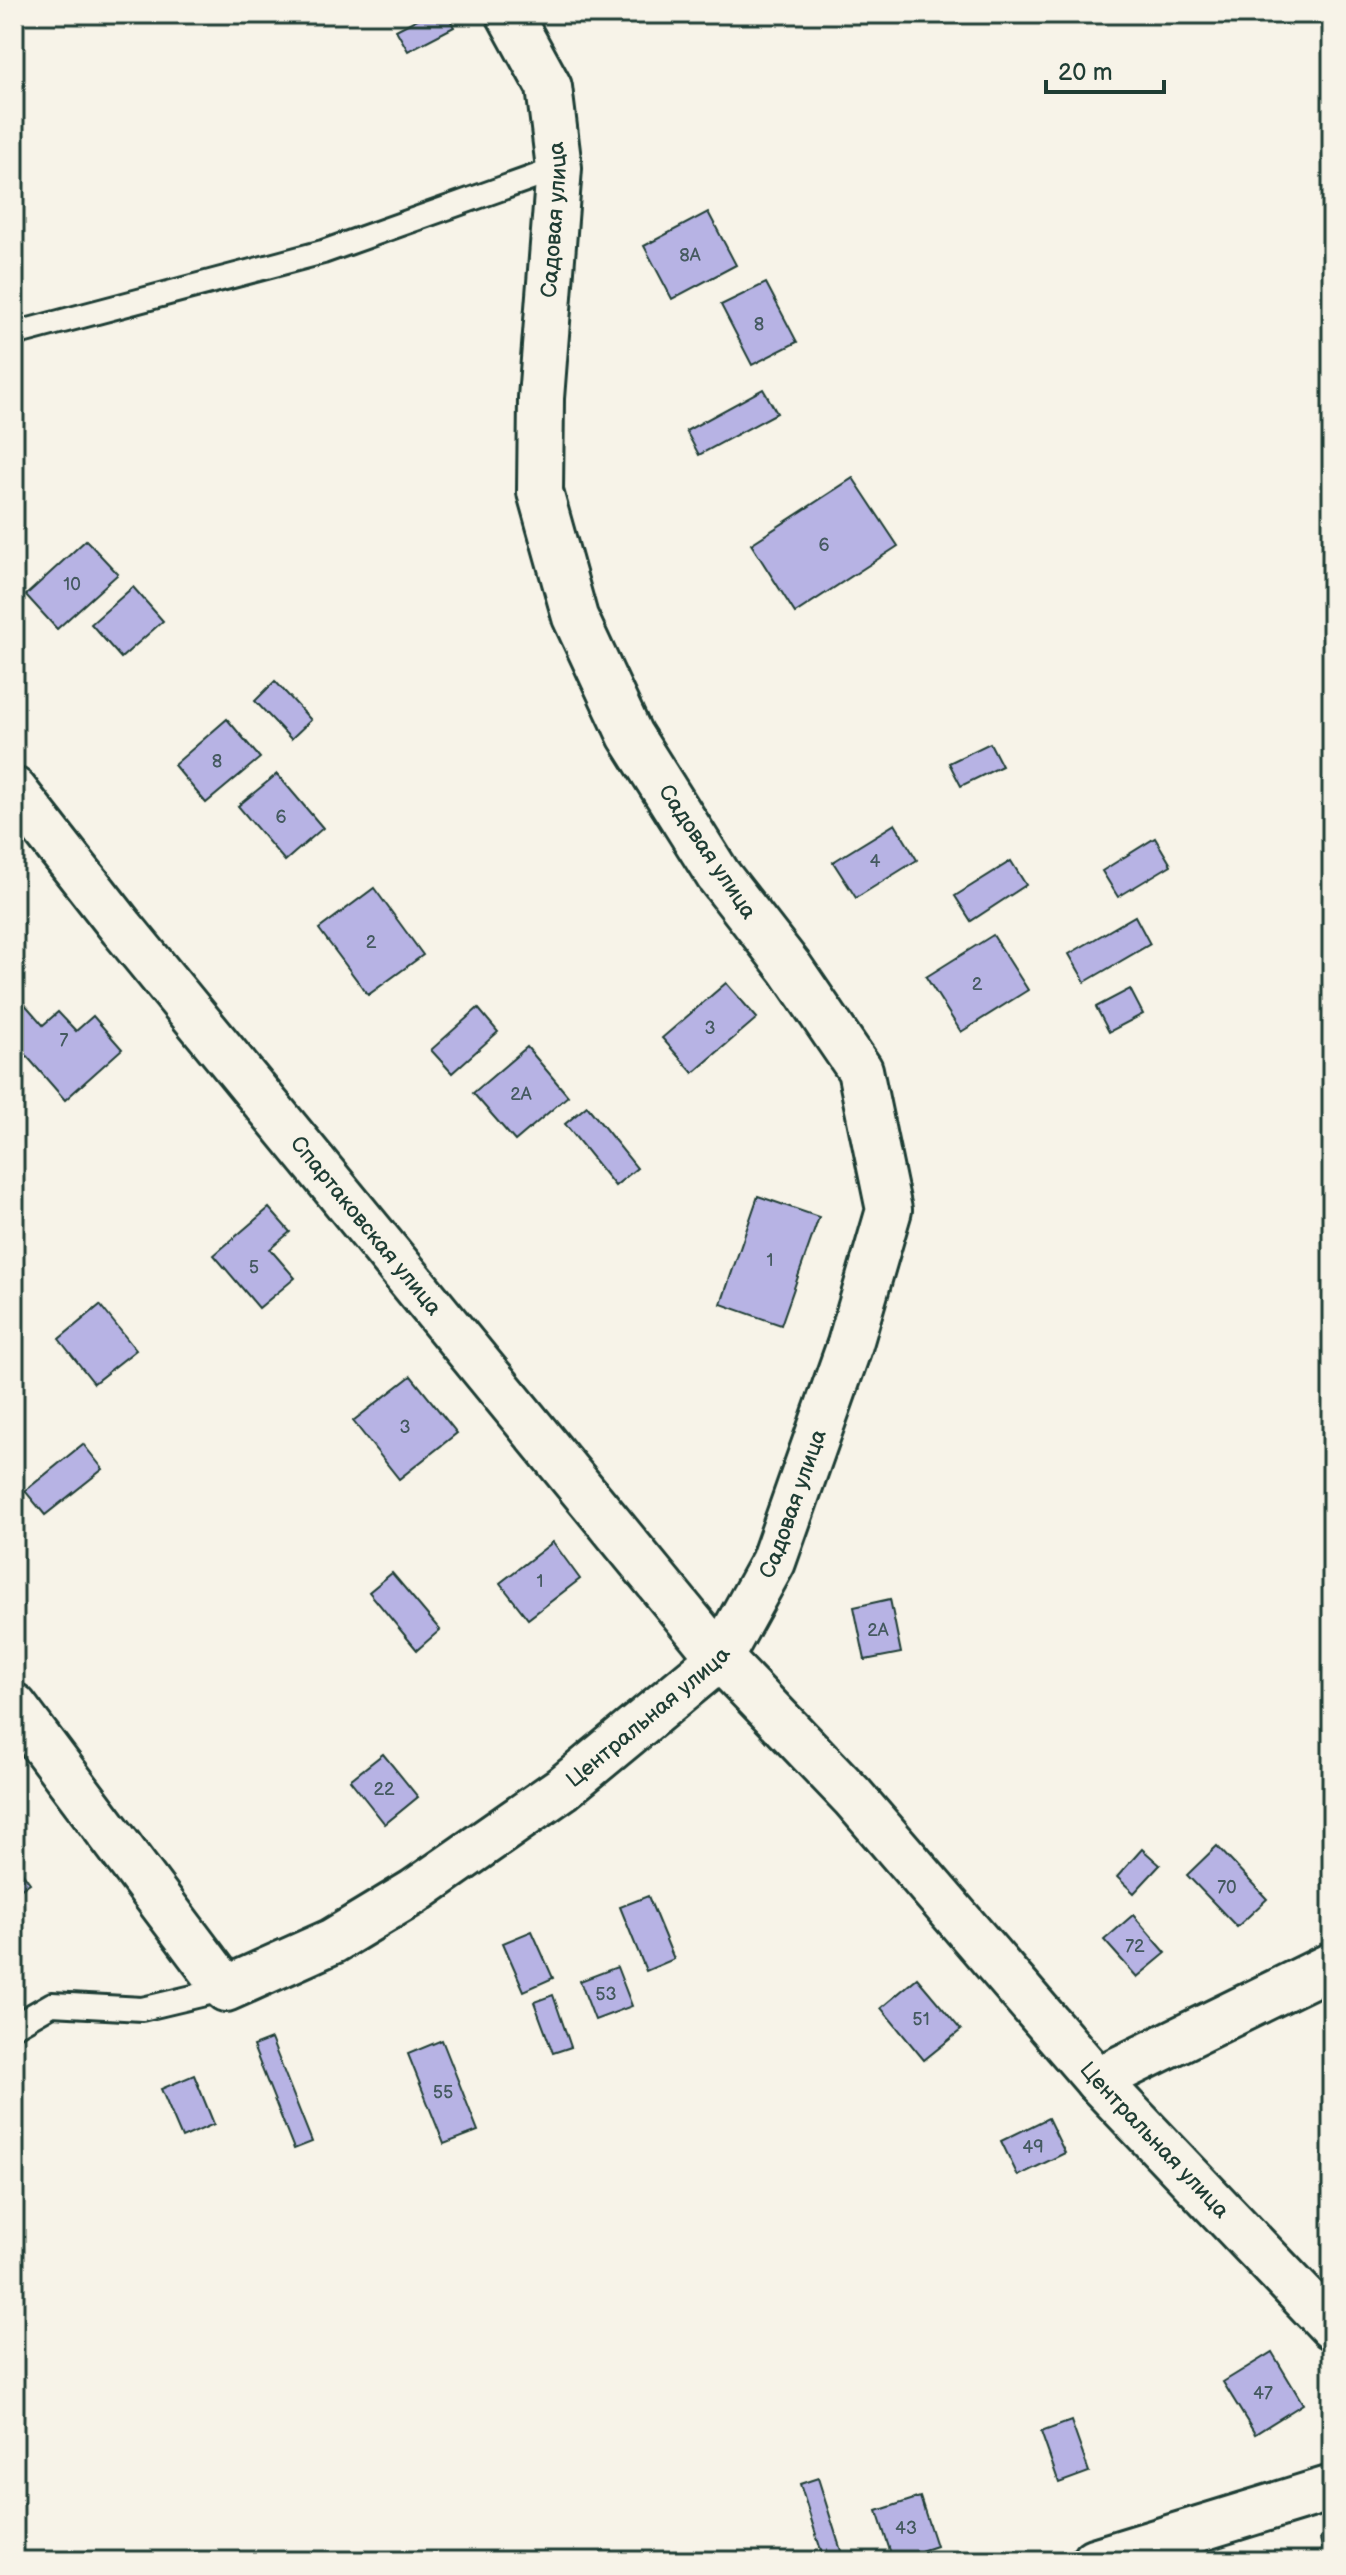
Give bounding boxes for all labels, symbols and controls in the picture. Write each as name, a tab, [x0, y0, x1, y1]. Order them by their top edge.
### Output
scale bar	[1046, 44, 1164, 94]
text: 20 m	[1058, 58, 1113, 87]
street label: Садовая улица	[535, 140, 572, 299]
house number: 8А	[679, 245, 701, 266]
house number: 8	[754, 314, 764, 335]
house number: 6	[819, 535, 830, 556]
house number: 10	[63, 574, 81, 595]
house number: 8	[212, 751, 222, 772]
street label: Садовая улица	[652, 780, 762, 924]
house number: 6	[276, 807, 287, 828]
house number: 4	[870, 851, 881, 872]
house number: 2	[366, 932, 377, 953]
house number: 2	[972, 974, 983, 995]
house number: 3	[704, 1018, 716, 1039]
house number: 7	[60, 1030, 69, 1051]
house number: 2А	[510, 1084, 532, 1105]
street label: Спартаковская улица	[284, 1130, 447, 1321]
house number: 1	[767, 1250, 773, 1271]
house number: 5	[249, 1257, 259, 1278]
house number: 3	[399, 1417, 411, 1438]
street label: Садовая улица	[753, 1426, 832, 1583]
house number: 1	[537, 1571, 543, 1592]
house number: 2А	[867, 1620, 889, 1641]
street label: Центральная улица	[561, 1643, 736, 1793]
house number: 22	[373, 1779, 395, 1800]
house number: 70	[1217, 1877, 1237, 1898]
house number: 72	[1125, 1936, 1145, 1957]
house number: 53	[595, 1984, 617, 2005]
house number: 51	[912, 2009, 930, 2030]
street label: Центральная улица	[1074, 2056, 1235, 2224]
house number: 55	[433, 2082, 453, 2103]
house number: 49	[1022, 2137, 1044, 2158]
house number: 47	[1253, 2383, 1273, 2404]
house number: 43	[895, 2518, 917, 2539]

